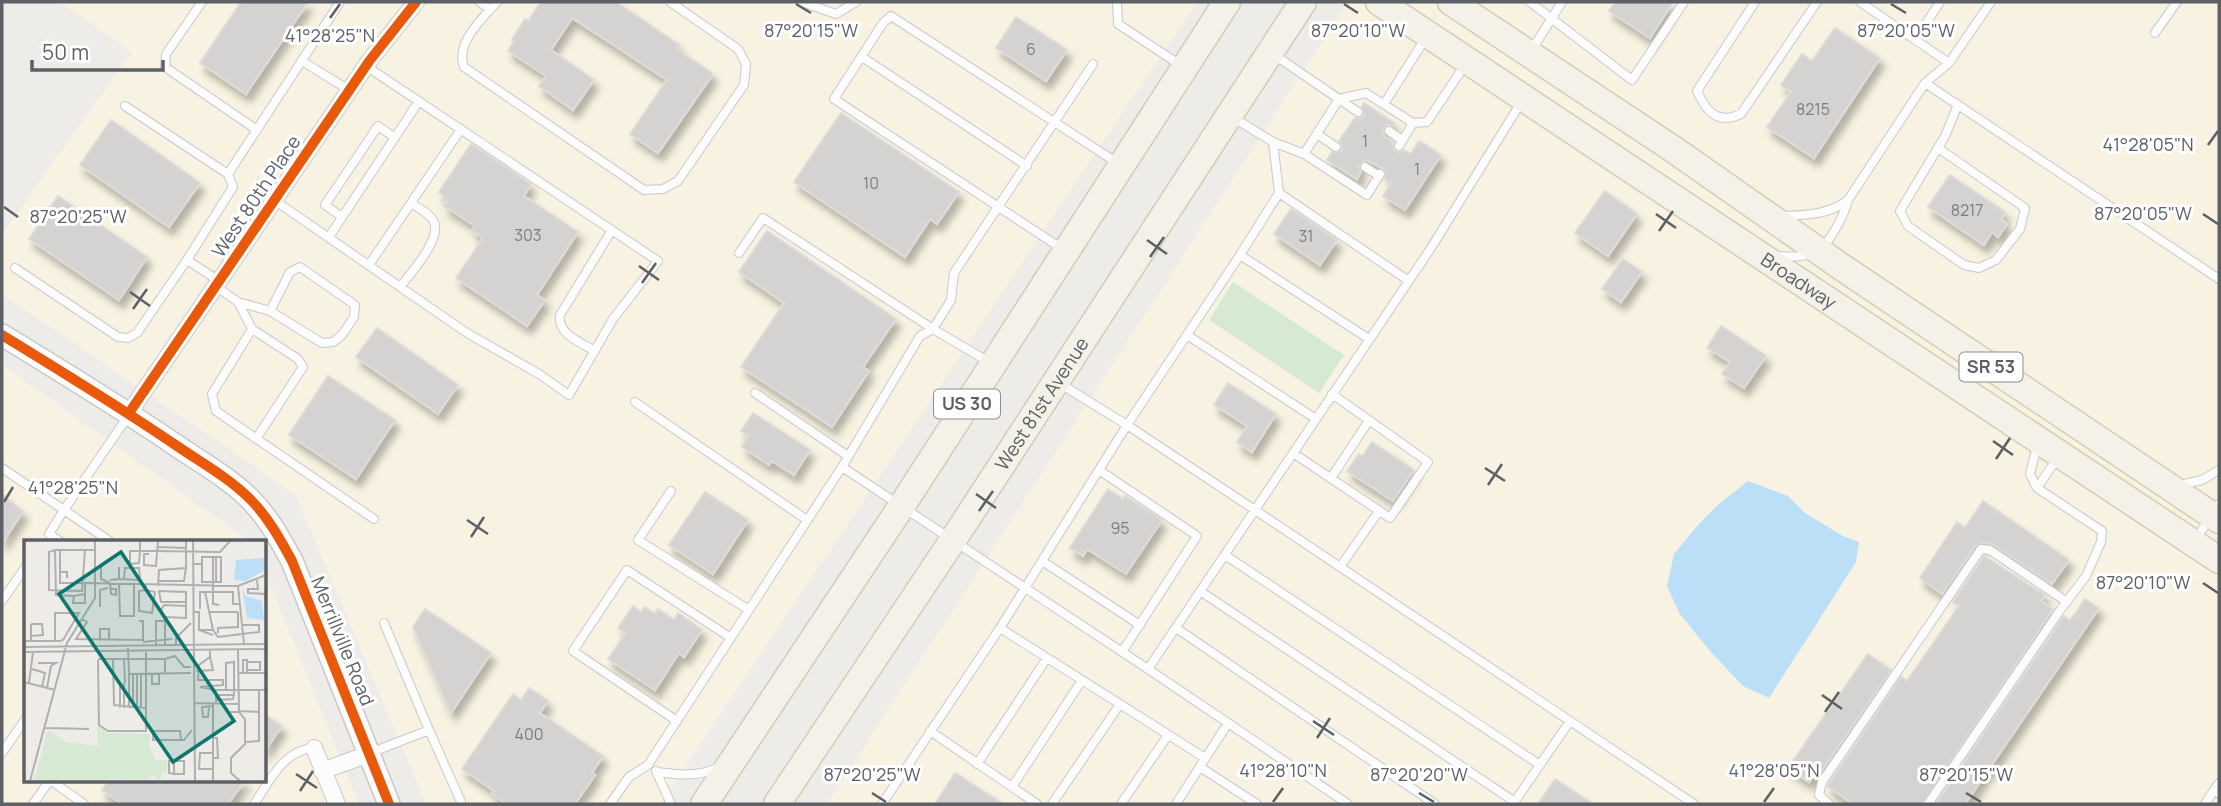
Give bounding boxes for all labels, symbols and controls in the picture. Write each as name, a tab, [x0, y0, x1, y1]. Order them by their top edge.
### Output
text: 87°20'15"W	[764, 18, 858, 42]
text: 87°20'10"W	[1311, 18, 1405, 42]
text: 87°20'05"W	[1857, 18, 1955, 42]
text: 41°28'25"N	[285, 23, 375, 47]
scale bar	[32, 28, 163, 72]
text: 50 m	[42, 38, 89, 66]
house number: 6	[1026, 38, 1036, 60]
house number: 8215	[1796, 98, 1830, 120]
street label: West 80th Place	[205, 130, 307, 262]
house number: 1	[1362, 130, 1368, 152]
text: 41°28'05"N	[2102, 132, 2194, 156]
house number: 1	[1414, 158, 1420, 180]
house number: 10	[863, 172, 879, 194]
house number: 8217	[1951, 199, 1983, 221]
text: 87°20'05"W	[2094, 201, 2192, 225]
text: 87°20'25"W	[29, 204, 127, 228]
house number: 303	[514, 224, 542, 246]
house number: 31	[1298, 225, 1314, 247]
street label: Broadway	[1756, 246, 1842, 315]
street label: West 81st Avenue	[989, 332, 1095, 475]
road number: SR 53	[1960, 352, 2022, 382]
road number: US 30	[934, 390, 1000, 418]
text: 41°28'25"N	[28, 475, 118, 499]
house number: 95	[1110, 517, 1130, 539]
inset map	[24, 540, 266, 782]
text: 87°20'10"W	[2096, 570, 2190, 594]
street label: Merrillville Road	[305, 573, 381, 709]
house number: 400	[515, 723, 543, 745]
text: 41°28'10"N	[1239, 758, 1327, 782]
text: 41°28'05"N	[1728, 758, 1820, 782]
text: 87°20'25"W	[823, 762, 921, 786]
text: 87°20'20"W	[1370, 762, 1468, 786]
text: 87°20'15"W	[1919, 762, 2013, 786]

